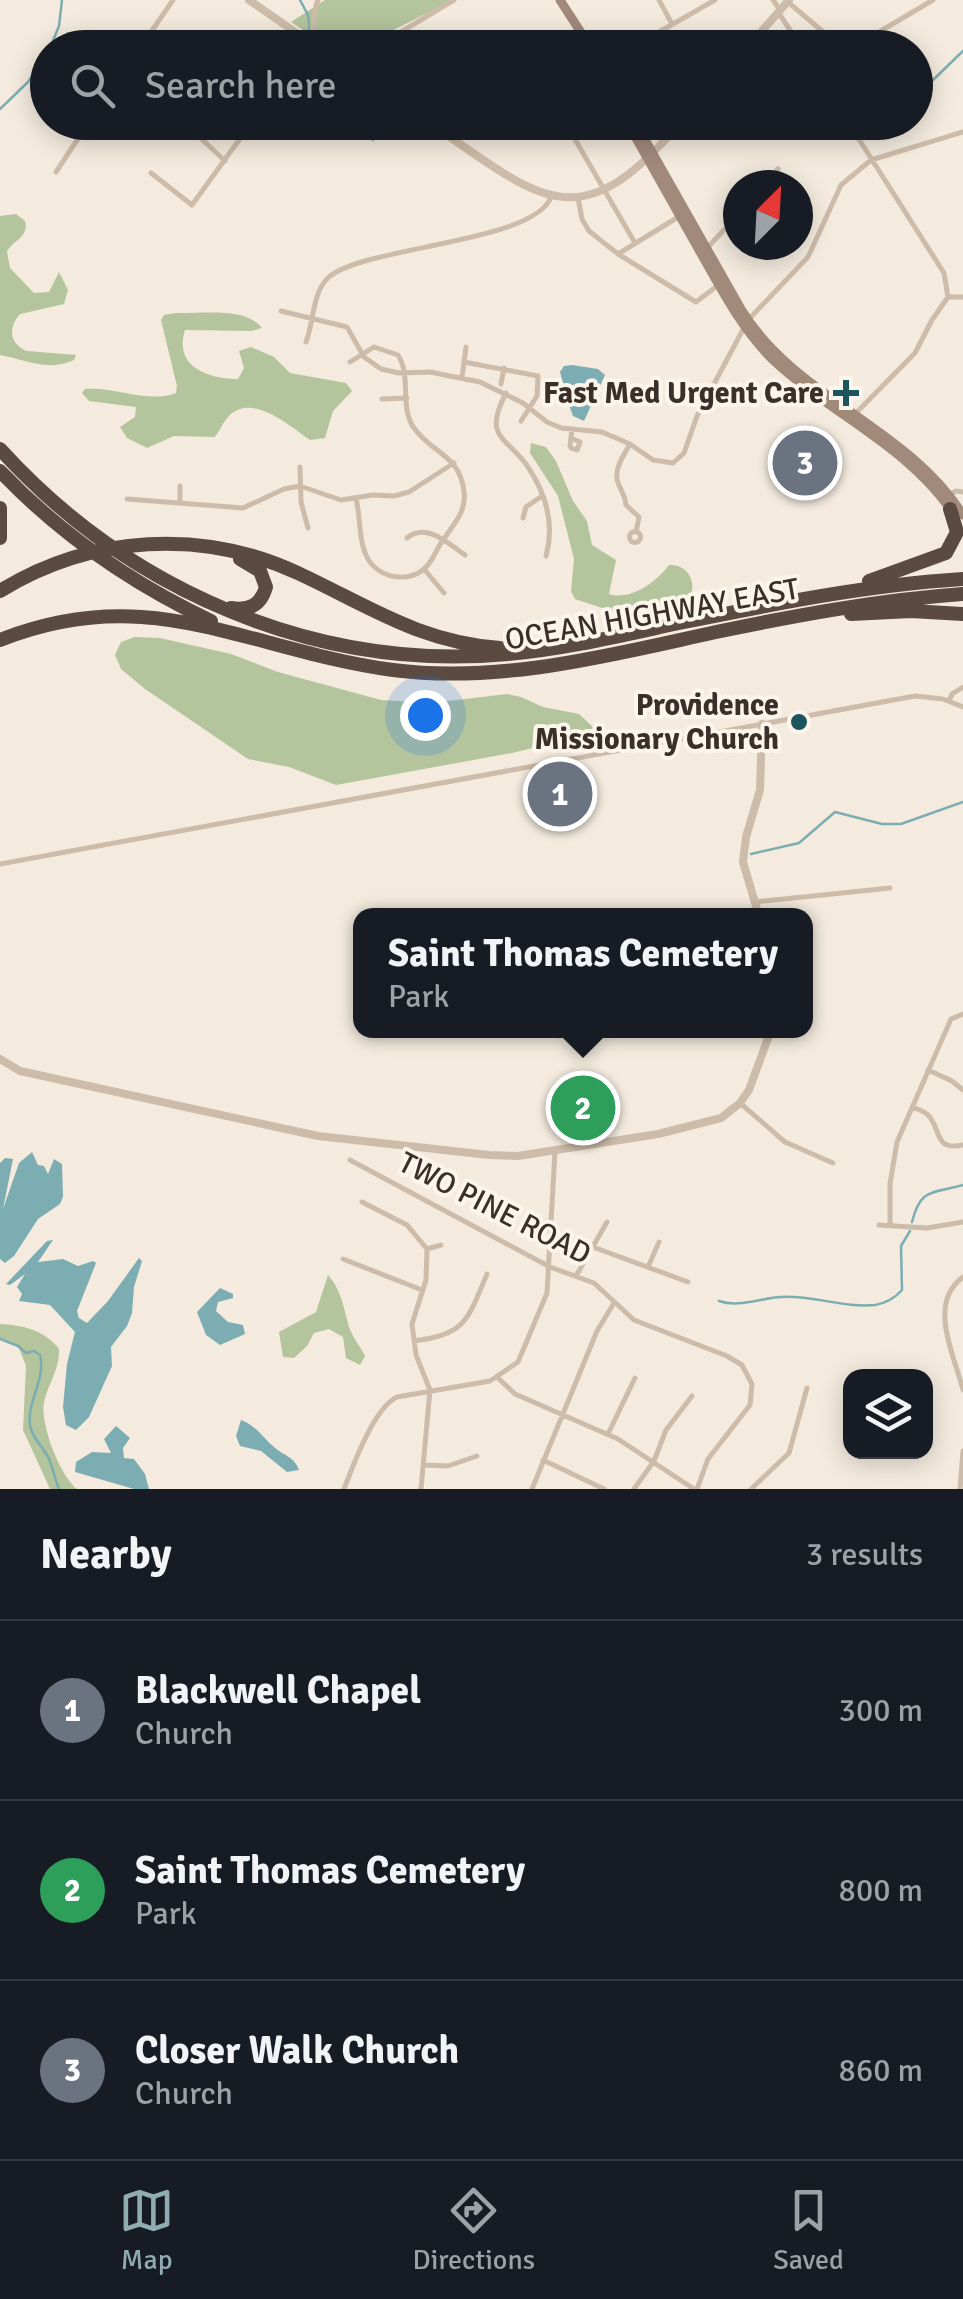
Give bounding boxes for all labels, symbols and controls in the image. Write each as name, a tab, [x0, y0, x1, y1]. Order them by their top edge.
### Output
search box	[30, 30, 933, 140]
icon: search	[65, 58, 120, 113]
text: Search here	[145, 62, 337, 109]
north arrow	[723, 170, 813, 260]
place label: Fast Med Urgent Care	[543, 375, 824, 412]
marker: Fast Med Urgent Care	[833, 380, 859, 406]
pin: 3	[772, 426, 838, 500]
street label: OCEAN HIGHWAY EAST	[502, 570, 802, 659]
place label: Providence Missionary Church	[534, 687, 779, 758]
your location	[400, 690, 451, 741]
marker: Providence Missionary Church	[788, 711, 810, 733]
pin: 1	[528, 756, 592, 832]
popup	[353, 908, 813, 1038]
text: Saint Thomas Cemetery	[388, 930, 778, 977]
text: Park	[388, 977, 449, 1016]
pin: 2	[550, 1070, 616, 1146]
street label: TWO PINE ROAD	[392, 1144, 597, 1273]
map controls	[843, 1369, 933, 1459]
button: layers	[843, 1369, 933, 1459]
text: Nearby	[40, 1529, 172, 1580]
text: 3 results	[806, 1535, 923, 1574]
text: Blackwell Chapel	[135, 1667, 421, 1714]
text: 1	[64, 1691, 81, 1730]
text: 300 m	[839, 1691, 923, 1730]
text: Church	[135, 1714, 233, 1753]
text: Saint Thomas Cemetery	[135, 1847, 525, 1894]
text: 2	[64, 1871, 81, 1910]
text: 800 m	[839, 1871, 923, 1910]
text: Park	[135, 1894, 197, 1933]
text: Closer Walk Church	[135, 2027, 459, 2074]
text: 3	[64, 2051, 81, 2090]
text: 860 m	[839, 2051, 923, 2090]
text: Church	[135, 2074, 233, 2113]
tab: Map	[119, 2183, 174, 2277]
tab: Directions	[413, 2183, 535, 2277]
tab: Saved	[773, 2183, 844, 2277]

